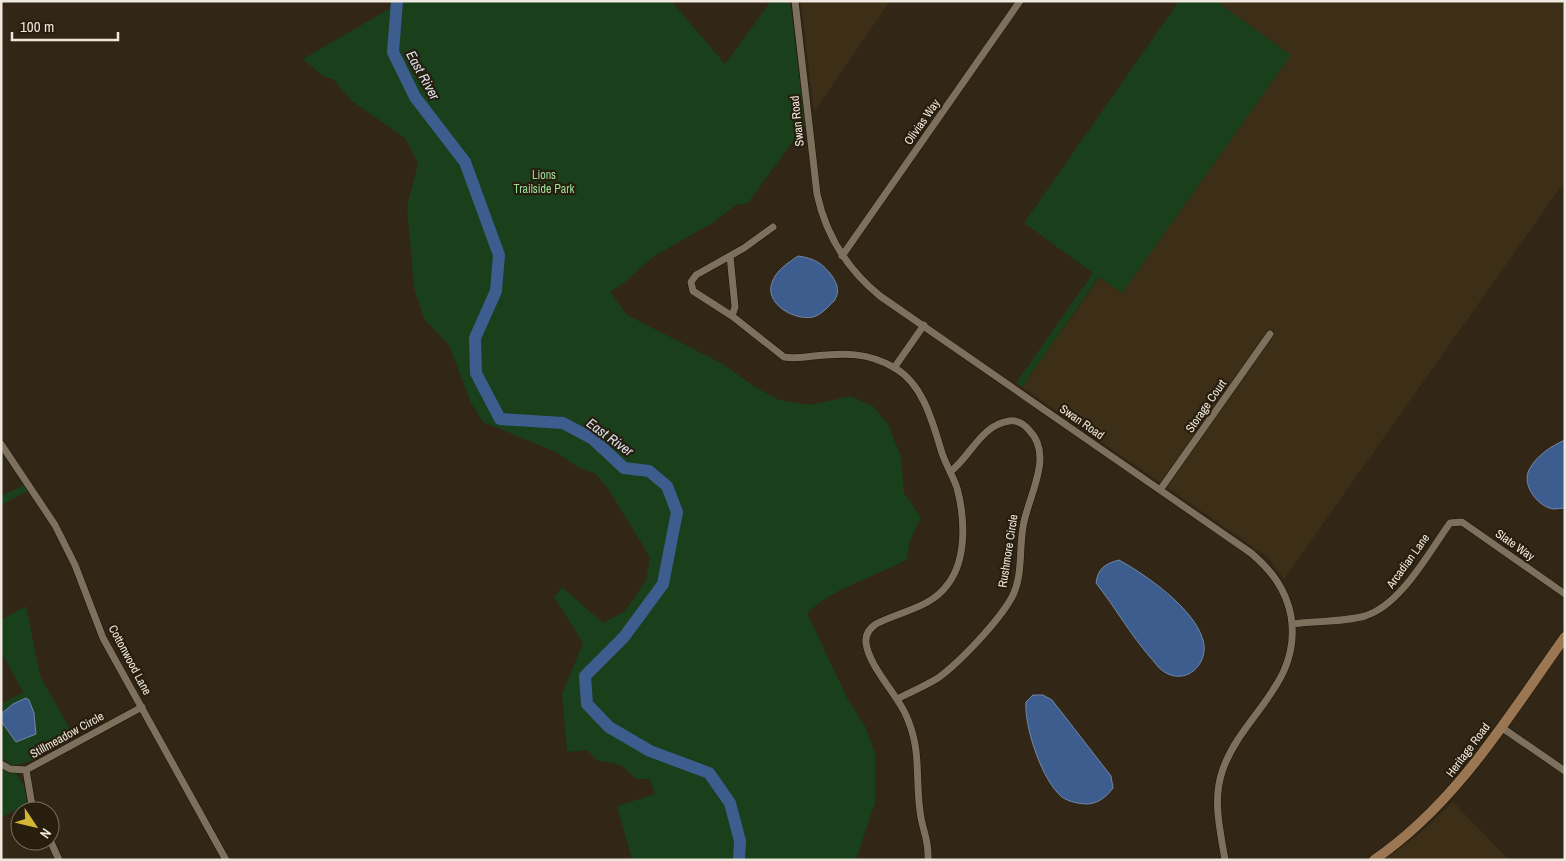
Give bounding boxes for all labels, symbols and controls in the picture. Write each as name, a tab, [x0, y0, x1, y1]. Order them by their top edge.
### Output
scale bar	[12, 10, 119, 42]
text: 100 m	[20, 16, 54, 37]
water label: East River	[402, 47, 444, 104]
street label: Swan Road	[786, 95, 808, 147]
street label: Olivias Way	[900, 96, 944, 148]
park label: Lions Trailside Park	[514, 167, 575, 197]
street label: Storage Court	[1182, 376, 1230, 436]
street label: Swan Road	[1057, 401, 1107, 443]
water label: East River	[583, 414, 638, 461]
street label: Rushmore Circle	[994, 513, 1022, 589]
street label: Slate Way	[1492, 526, 1538, 564]
street label: Arcadian Lane	[1382, 530, 1433, 592]
street label: Cottonwood Lane	[105, 622, 155, 698]
street label: Stillmeadow Circle	[27, 708, 107, 762]
street label: Heritage Road	[1442, 720, 1494, 780]
north arrow	[10, 801, 60, 851]
text: N	[36, 825, 55, 842]

